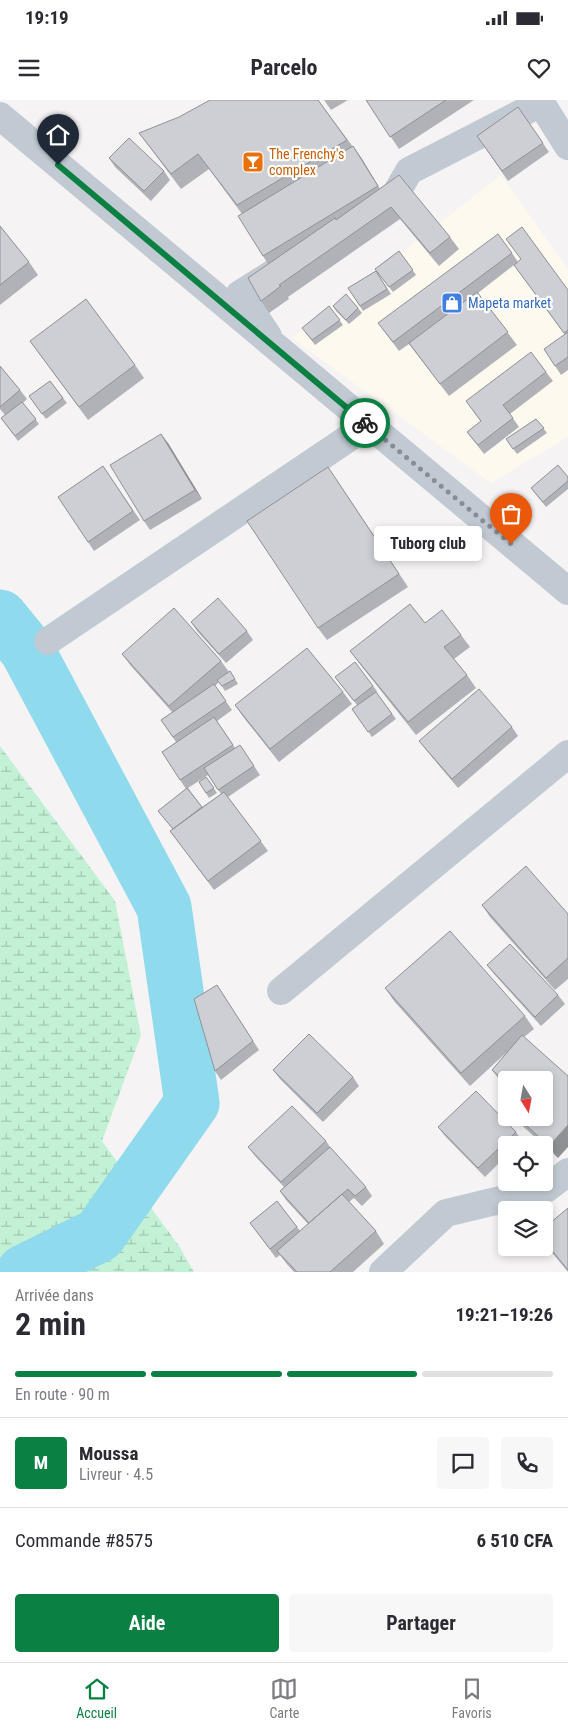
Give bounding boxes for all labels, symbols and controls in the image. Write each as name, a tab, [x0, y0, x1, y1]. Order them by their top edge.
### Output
text: 19:19	[25, 6, 69, 29]
icon: menu	[15, 54, 43, 82]
icon: heart	[525, 54, 553, 82]
text: Parcelo	[251, 55, 317, 80]
pin	[37, 114, 79, 165]
icon: home	[44, 121, 72, 149]
place label: The Frenchy's complex	[269, 146, 344, 178]
bar icon: The Frenchy's complex	[241, 150, 265, 174]
shop icon: Mapeta market	[440, 291, 464, 315]
place label: Mapeta market	[468, 295, 551, 311]
courier	[340, 398, 390, 448]
icon: bike	[351, 409, 379, 437]
pin	[490, 493, 532, 544]
icon: bag	[497, 500, 525, 528]
callout: Tuborg club	[374, 526, 481, 562]
text: Tuborg club	[390, 534, 466, 553]
north arrow	[498, 1071, 552, 1126]
map controls	[498, 1071, 553, 1256]
button: locate	[498, 1136, 553, 1191]
button: layers	[498, 1201, 553, 1256]
text: Arrivée dans	[15, 1286, 94, 1305]
text: 19:21–19:26	[455, 1303, 553, 1326]
text: 2 min	[15, 1305, 86, 1343]
text: En route · 90 m	[15, 1385, 110, 1404]
button: chat	[437, 1437, 489, 1489]
button: phone	[501, 1437, 553, 1489]
text: Moussa	[79, 1442, 138, 1465]
text: M	[34, 1451, 48, 1474]
text: Livreur · 4.5	[79, 1465, 153, 1484]
text: Commande #8575	[15, 1529, 153, 1552]
text: 6 510 CFA	[476, 1529, 553, 1552]
button: Aide	[15, 1594, 279, 1652]
button: Partager	[289, 1594, 553, 1652]
tab: Accueil	[76, 1675, 117, 1721]
tab: Carte	[269, 1675, 299, 1721]
tab: Favoris	[452, 1675, 492, 1721]

